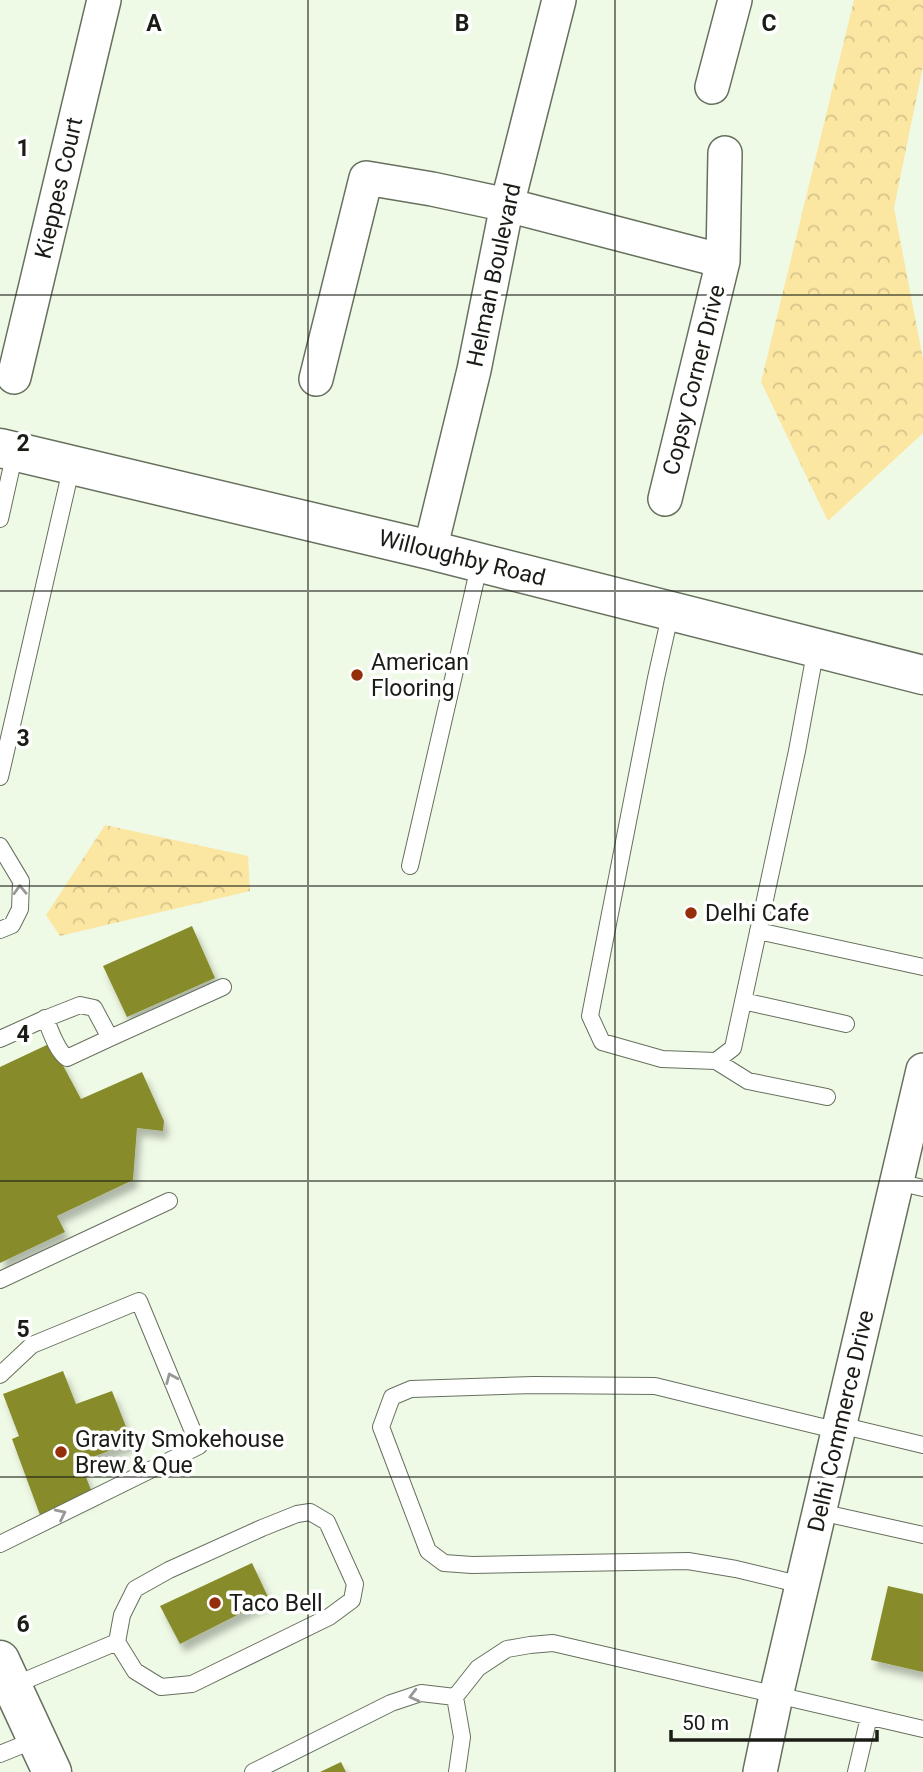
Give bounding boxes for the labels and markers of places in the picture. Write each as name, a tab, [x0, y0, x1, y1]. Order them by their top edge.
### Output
place label: American Flooring	[371, 649, 469, 702]
marker: American Flooring	[349, 667, 365, 683]
place label: Delhi Cafe	[705, 900, 809, 927]
marker: Delhi Cafe	[683, 905, 699, 921]
place label: Gravity Smokehouse Brew & Que	[75, 1426, 284, 1479]
marker: Gravity Smokehouse Brew & Que	[53, 1444, 69, 1460]
place label: Taco Bell	[229, 1590, 323, 1617]
marker: Taco Bell	[207, 1595, 223, 1611]

